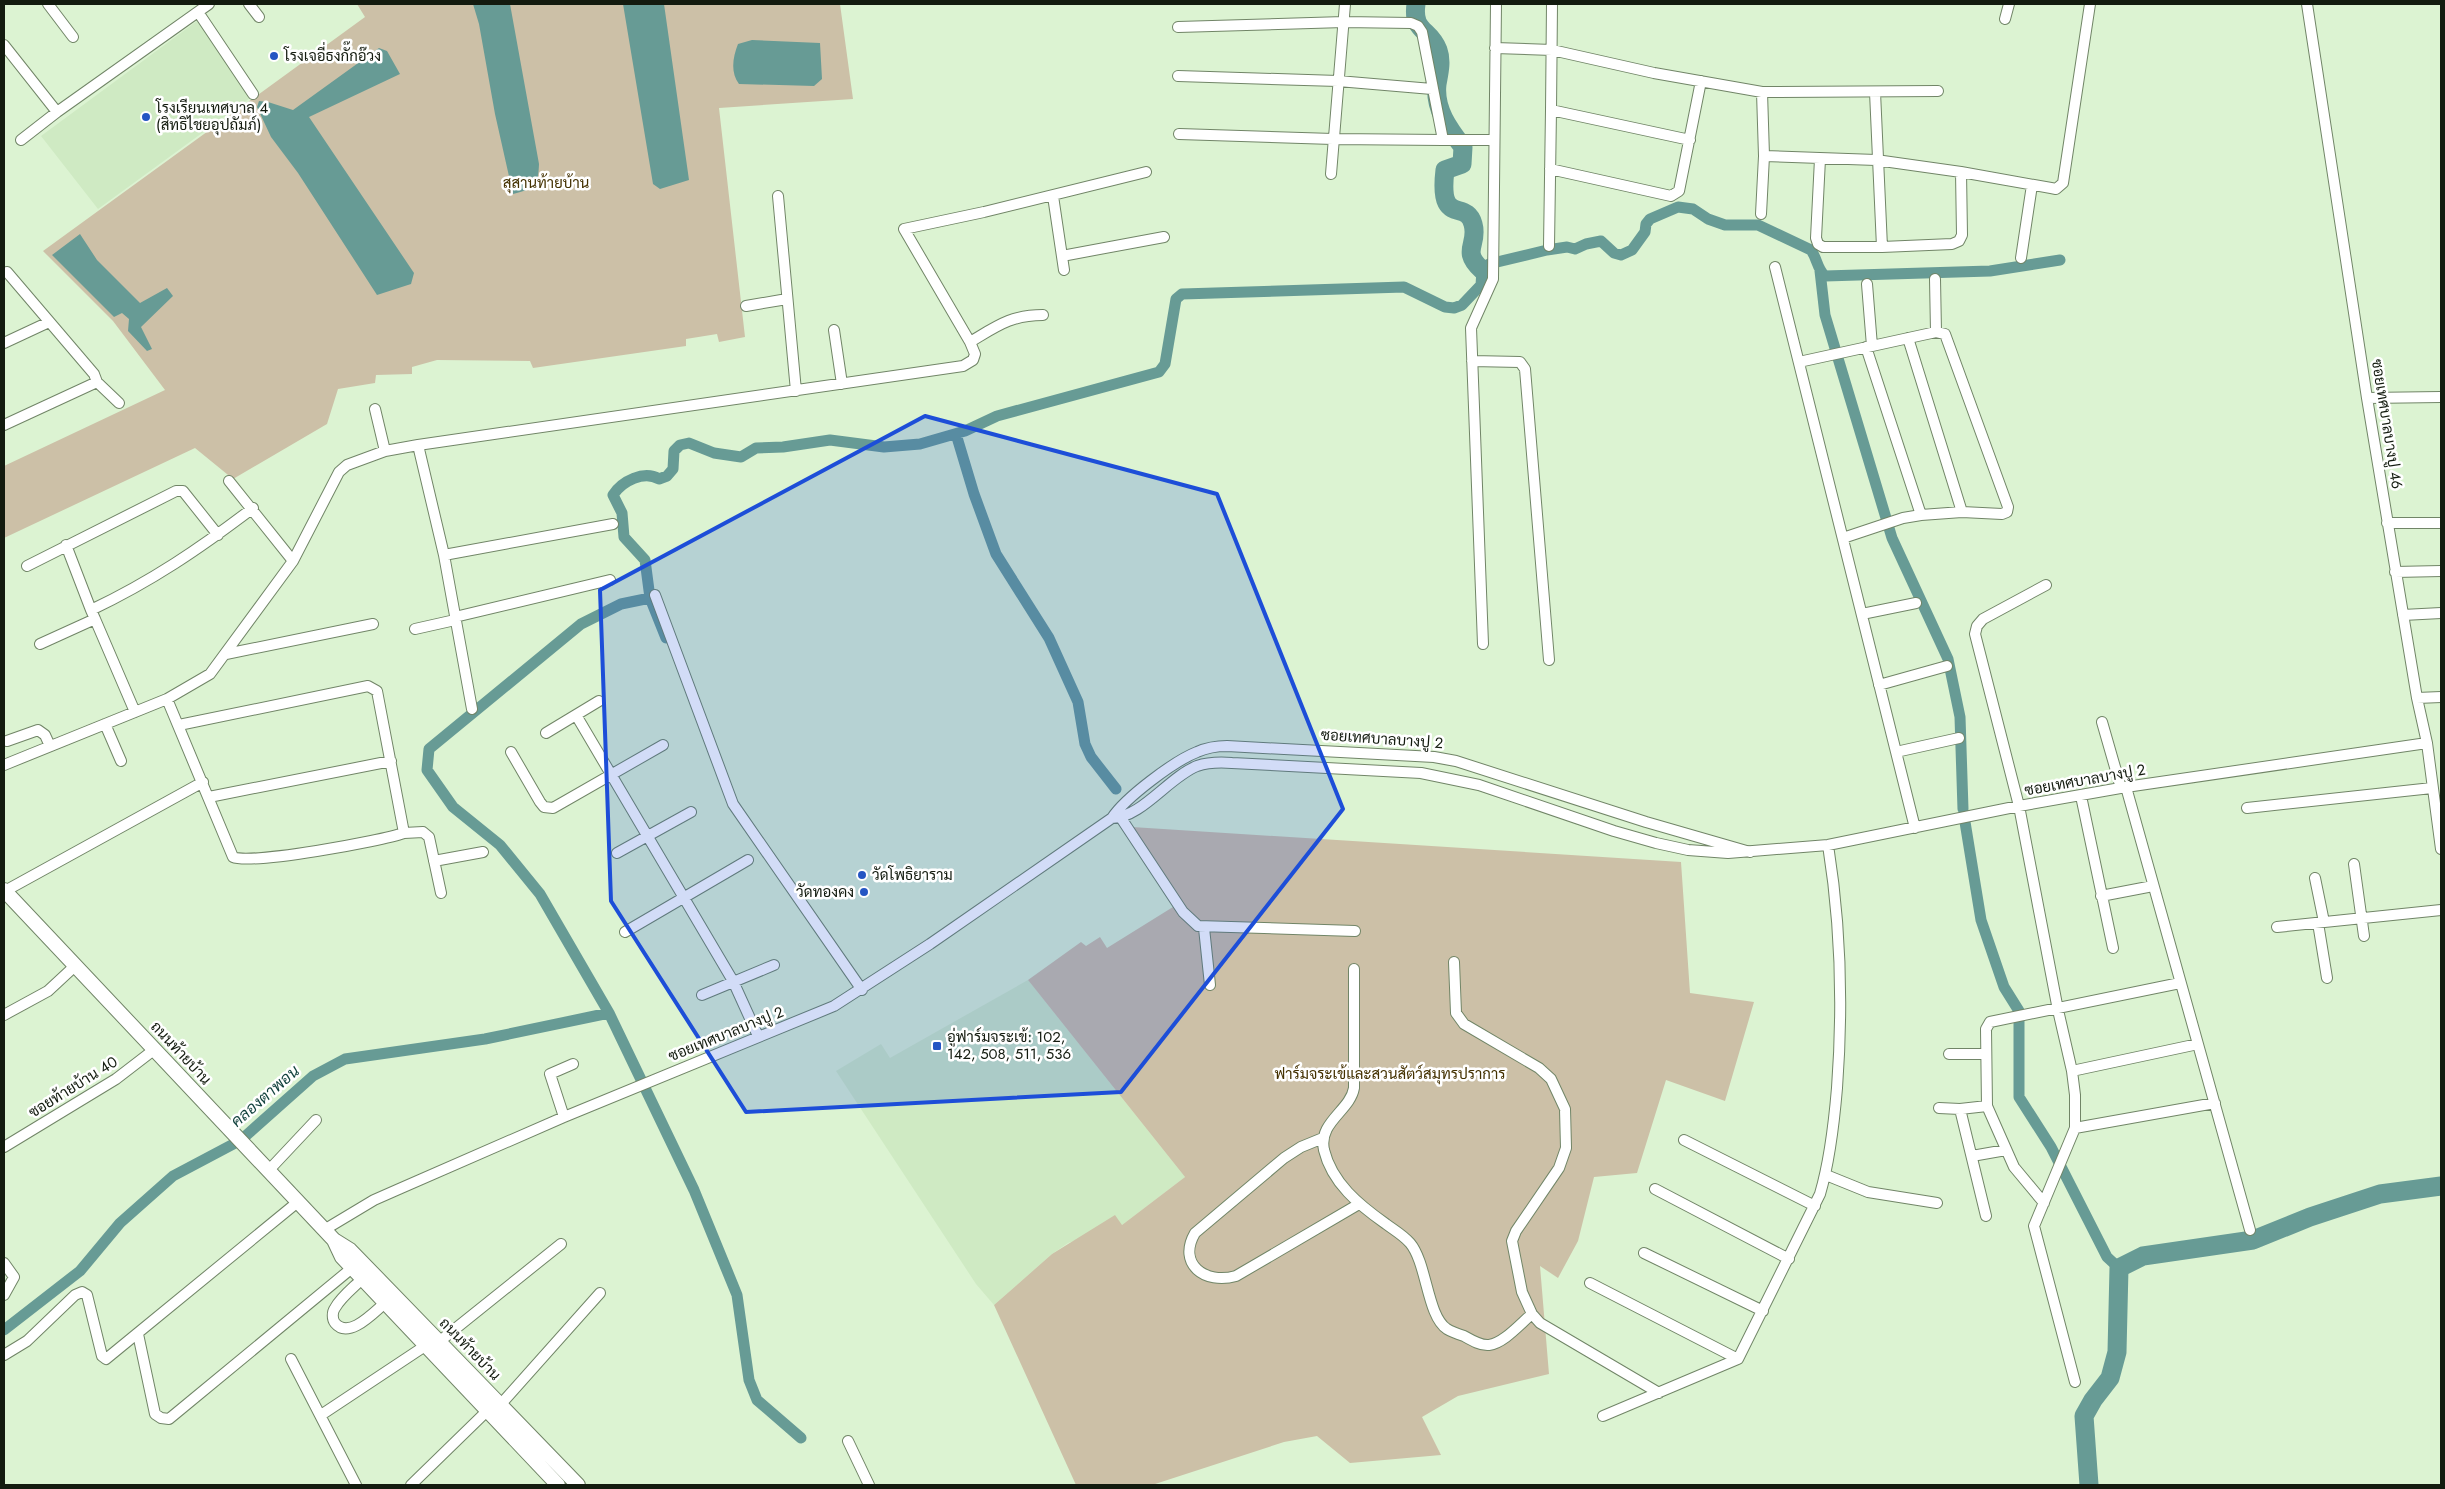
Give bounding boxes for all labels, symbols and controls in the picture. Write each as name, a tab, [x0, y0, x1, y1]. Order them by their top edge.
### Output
place label: โรงเจอี่ธงกั๊กอ๊วง	[283, 41, 381, 67]
marker: โรงเจอี่ธงกั๊กอ๊วง	[268, 50, 280, 62]
place label: โรงเรียนเทศบาล 4 (สิทธิไชยอุปถัมภ์)	[155, 97, 268, 136]
marker: โรงเรียนเทศบาล 4 (สิทธิไชยอุปถัมภ์)	[140, 111, 152, 123]
park label: สุสานท้ายบ้าน	[503, 172, 589, 194]
street label: ซอยเทศบาลบางปู 46	[2366, 357, 2408, 491]
street label: ซอยเทศบาลบางปู 2	[1320, 724, 1444, 754]
street label: ซอยเทศบาลบางปู 2	[2023, 759, 2147, 801]
place label: วัดโพธิยาราม	[872, 864, 953, 886]
marker: วัดโพธิยาราม	[856, 869, 868, 881]
place label: วัดทองคง	[796, 881, 854, 903]
marker: วัดทองคง	[858, 886, 870, 898]
street label: ซอยเทศบาลบางปู 2	[665, 1001, 787, 1067]
street label: ถนนท้ายบ้าน	[146, 1016, 216, 1090]
place label: อู่ฟาร์มจระเข้: 102, 142, 508, 511, 536	[947, 1026, 1071, 1065]
marker: อู่ฟาร์มจระเข้: 102, 142, 508, 511, 536	[931, 1040, 943, 1052]
street label: ซอยท้ายบ้าน 40	[24, 1051, 122, 1123]
water label: คลองตาพอน	[226, 1060, 304, 1132]
park label: ฟาร์มจระเข้และสวนสัตว์สมุทรปราการ	[1274, 1063, 1506, 1085]
street label: ถนนท้ายบ้าน	[434, 1313, 506, 1385]

